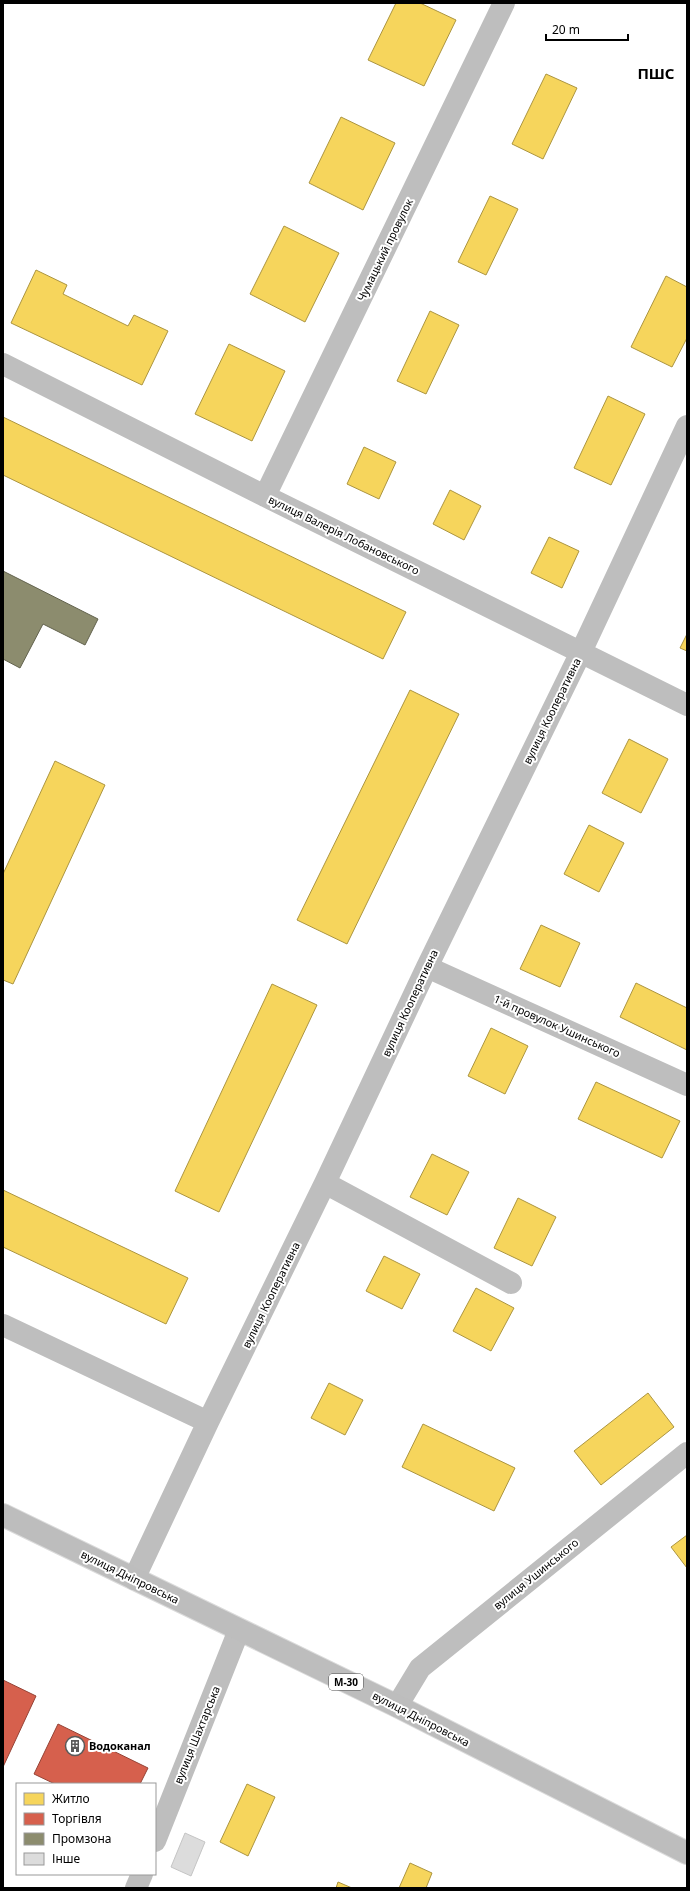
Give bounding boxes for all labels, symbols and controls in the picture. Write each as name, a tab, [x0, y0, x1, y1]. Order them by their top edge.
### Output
scale bar	[546, 16, 628, 42]
text: 20 m	[552, 21, 580, 38]
district label: ПШС	[637, 63, 675, 83]
street label: Чумацький провулок	[353, 196, 416, 304]
street label: вулиця Валерія Лобановського	[266, 491, 422, 578]
street label: вулиця Кооперативна	[519, 655, 584, 766]
street label: вулиця Кооперативна	[378, 947, 441, 1059]
street label: 1-й провулок Ушинського	[492, 991, 623, 1060]
street label: вулиця Кооперативна	[238, 1239, 303, 1350]
street label: вулиця Ушинського	[490, 1535, 581, 1613]
street label: вулиця Дніпровська	[79, 1546, 182, 1607]
road number: М-30	[329, 1674, 363, 1690]
street label: вулиця Шахтарська	[170, 1684, 223, 1786]
street label: вулиця Дніпровська	[370, 1688, 472, 1750]
building icon: Водоканал	[64, 1735, 86, 1757]
place label: Водоканал	[89, 1738, 151, 1753]
legend	[16, 1783, 156, 1875]
text: Житло	[52, 1790, 90, 1807]
text: Торгівля	[52, 1810, 102, 1827]
text: Промзона	[52, 1830, 111, 1847]
text: Інше	[52, 1850, 81, 1867]

